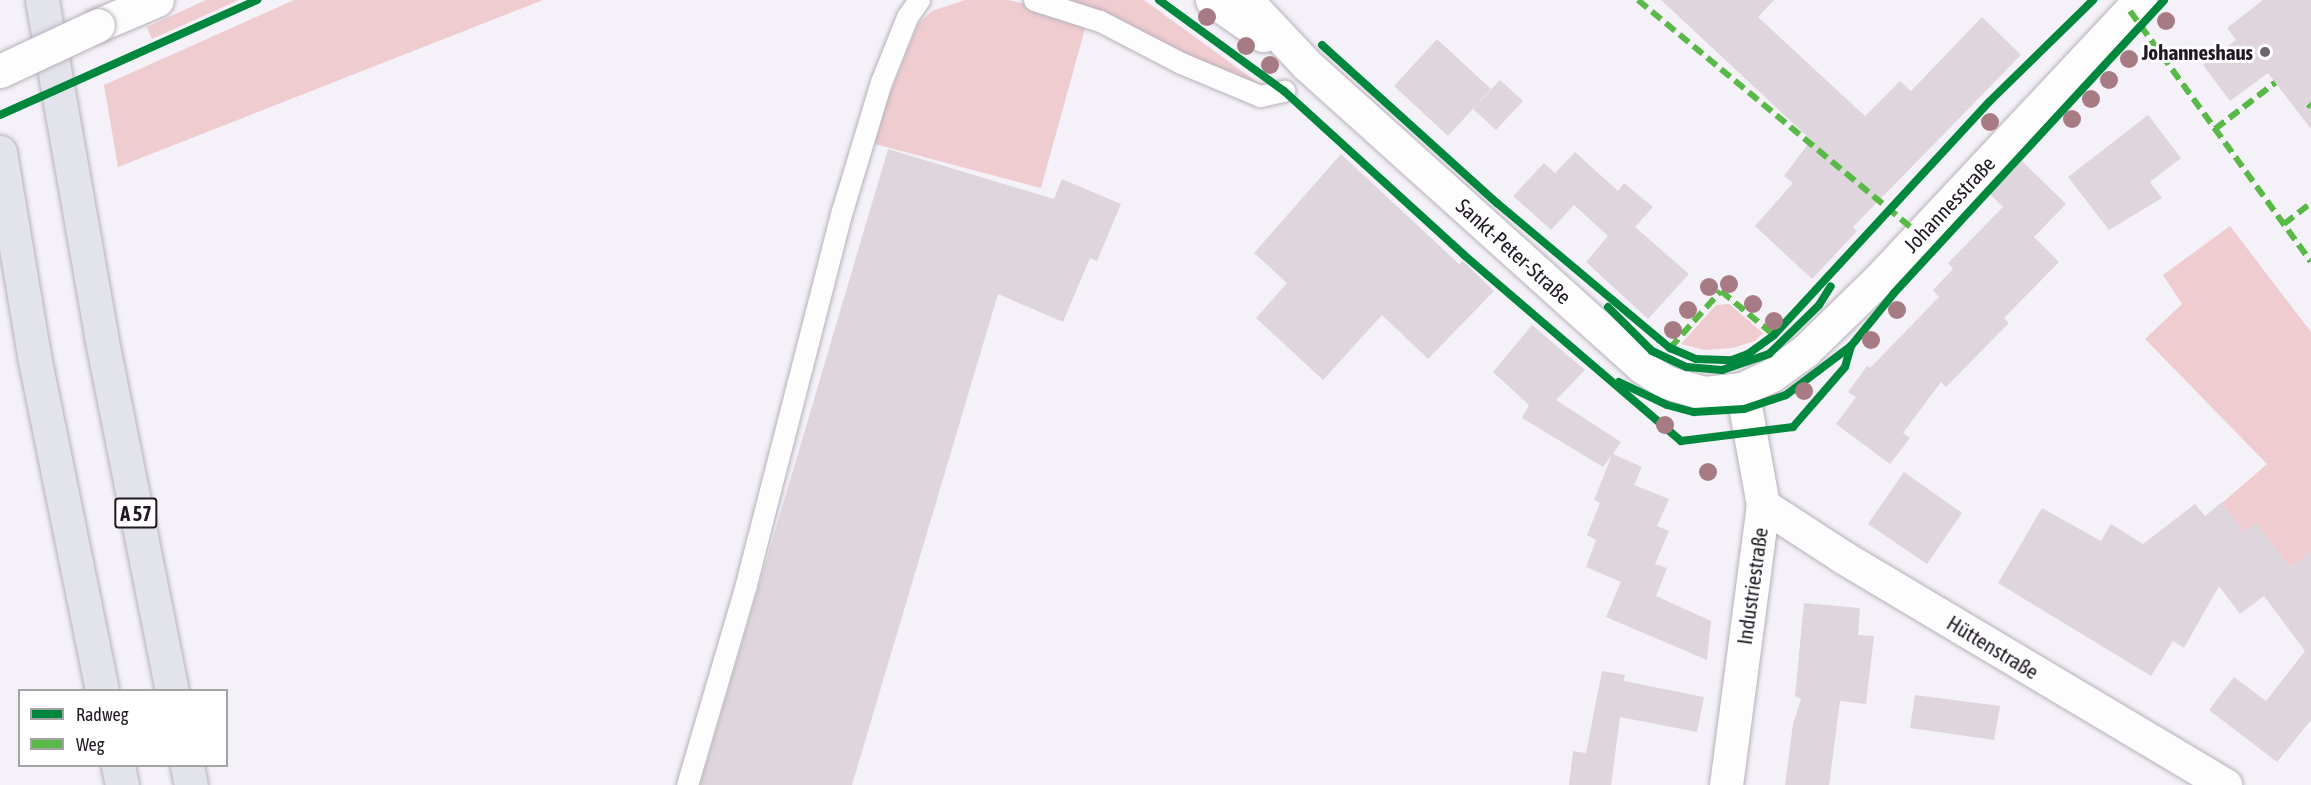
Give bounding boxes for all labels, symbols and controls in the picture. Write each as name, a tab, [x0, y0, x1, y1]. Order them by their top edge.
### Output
place label: Johanneshaus	[2142, 39, 2253, 65]
marker: Johanneshaus	[2258, 45, 2272, 59]
street label: Johannesstraße	[1898, 151, 2000, 257]
street label: Sankt-Peter-Straße	[1451, 193, 1577, 309]
road number: A 57	[114, 496, 158, 530]
street label: Industriestraße	[1731, 526, 1773, 646]
street label: Hüttenstraße	[1943, 610, 2043, 684]
legend	[18, 689, 228, 767]
text: Radweg	[76, 704, 128, 725]
text: Weg	[76, 734, 104, 755]

